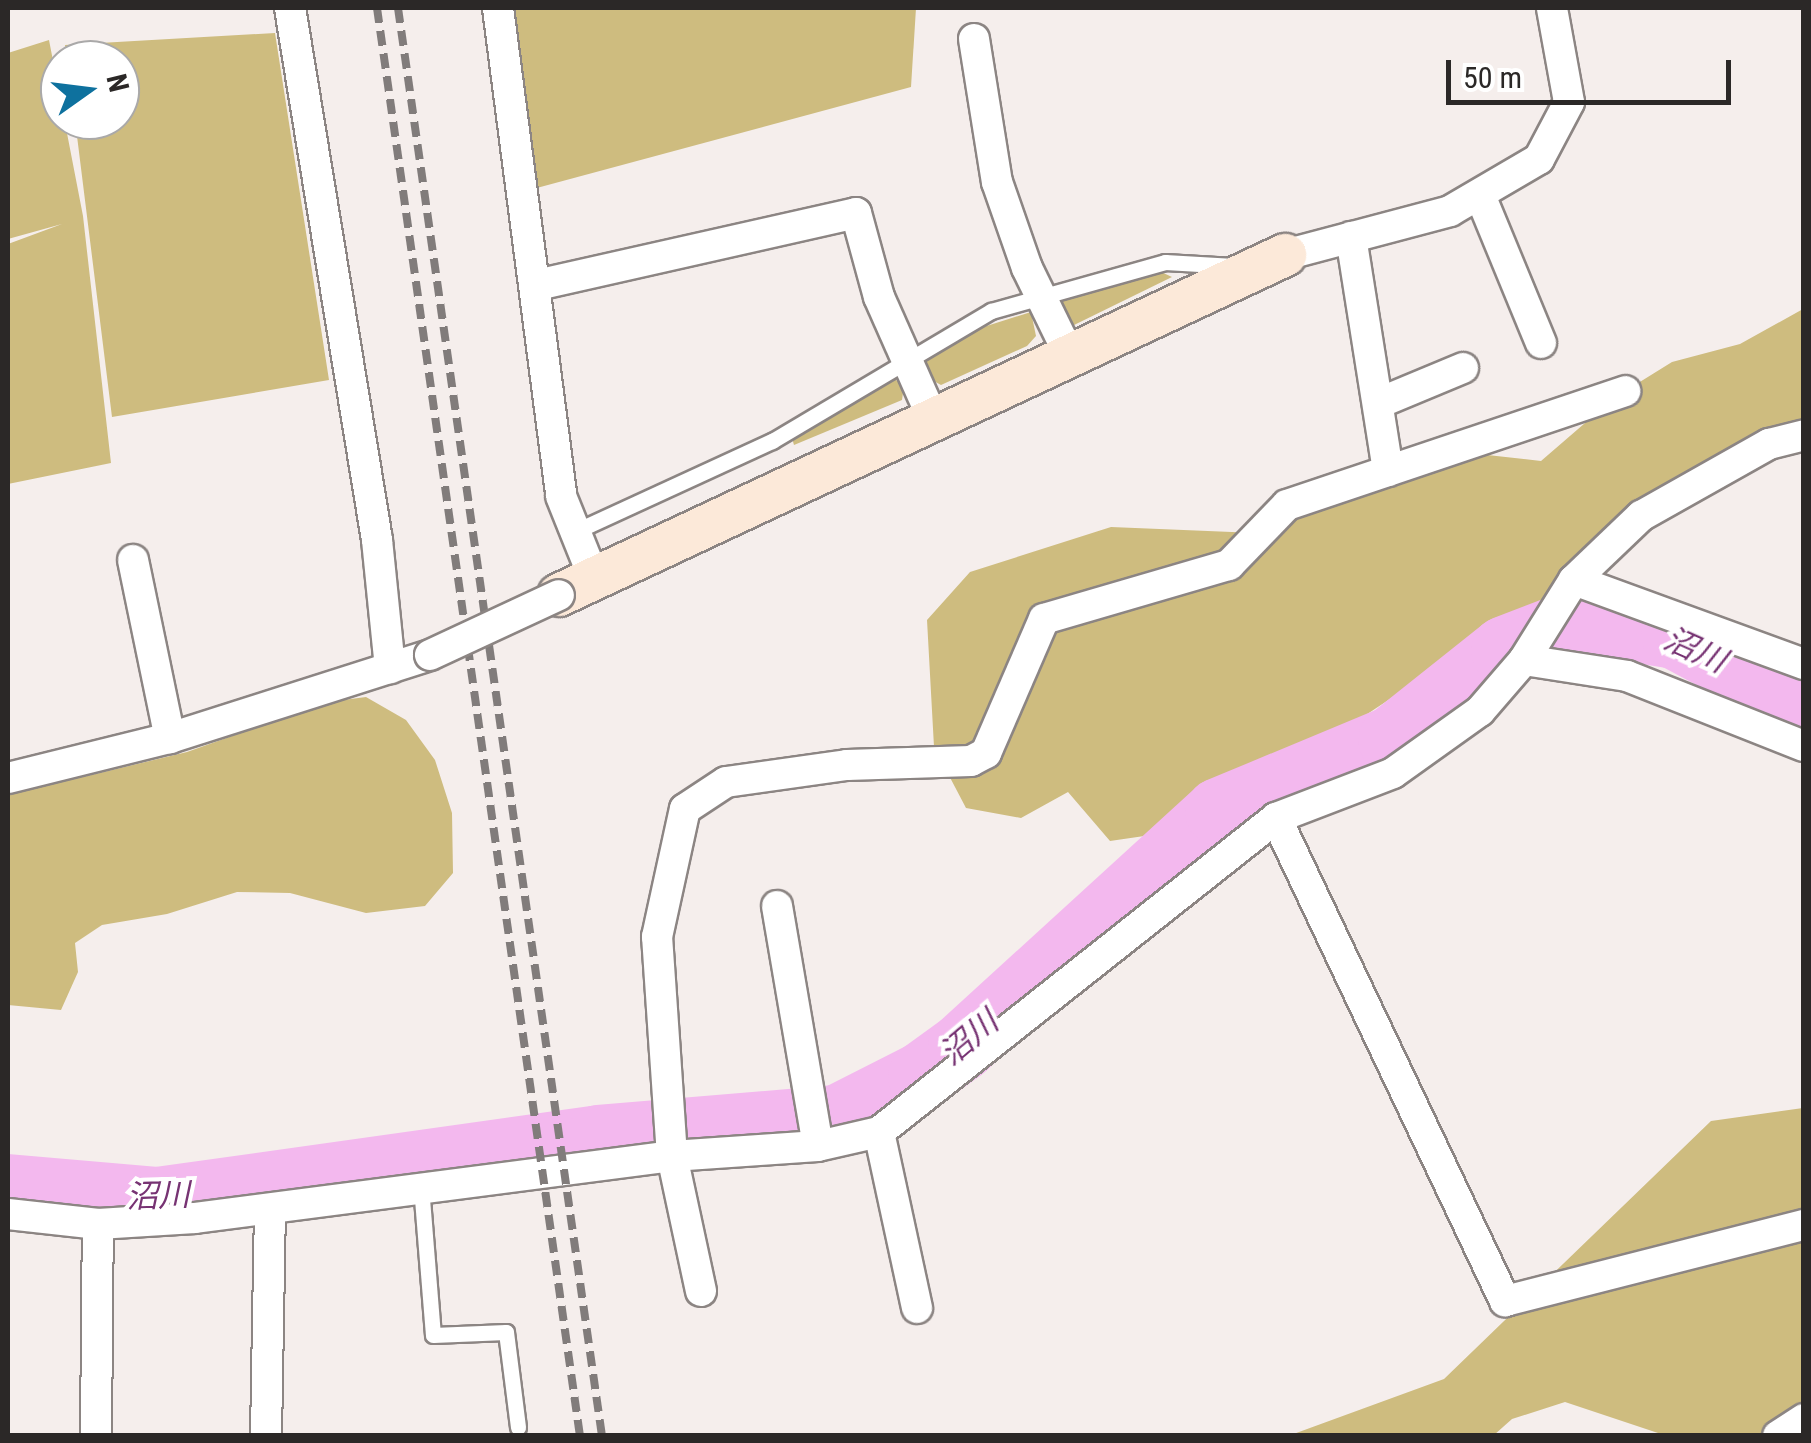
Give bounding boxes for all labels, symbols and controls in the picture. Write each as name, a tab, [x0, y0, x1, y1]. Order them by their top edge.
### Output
north arrow	[40, 40, 140, 140]
scale bar	[1451, 40, 1736, 102]
text: 50 m	[1463, 60, 1522, 95]
text: N	[100, 71, 136, 95]
water label: 沼川	[1658, 619, 1732, 681]
water label: 沼川	[932, 1003, 1006, 1073]
water label: 沼川	[125, 1176, 191, 1216]

